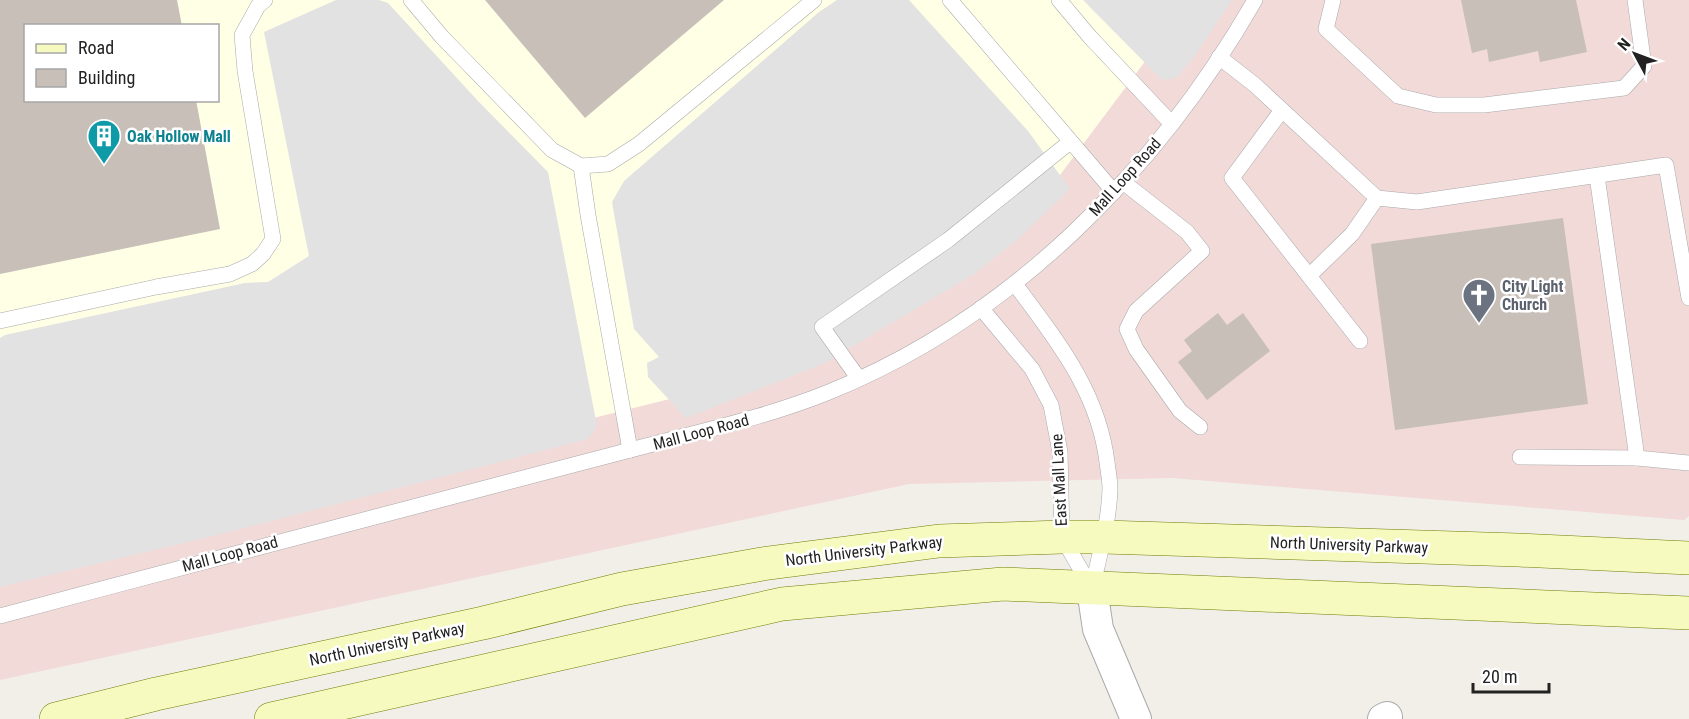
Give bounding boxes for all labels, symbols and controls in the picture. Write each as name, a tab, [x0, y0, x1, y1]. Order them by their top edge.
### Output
legend	[24, 24, 219, 102]
north arrow	[1605, 24, 1665, 84]
text: N	[1614, 35, 1634, 54]
text: Road	[78, 37, 114, 58]
text: Building	[78, 67, 135, 88]
building icon: Oak Hollow Mall	[86, 118, 122, 165]
place label: Oak Hollow Mall	[127, 127, 231, 146]
street label: Mall Loop Road	[1085, 134, 1165, 220]
church icon: City Light Church	[1461, 277, 1497, 324]
place label: City Light Church	[1502, 277, 1563, 314]
street label: Mall Loop Road	[651, 410, 751, 454]
street label: East Mall Lane	[1047, 433, 1071, 527]
street label: Mall Loop Road	[180, 532, 280, 576]
street label: North University Parkway	[784, 532, 944, 570]
street label: North University Parkway	[1270, 533, 1429, 557]
street label: North University Parkway	[308, 618, 467, 670]
scale bar	[1473, 656, 1550, 694]
text: 20 m	[1482, 666, 1517, 687]

